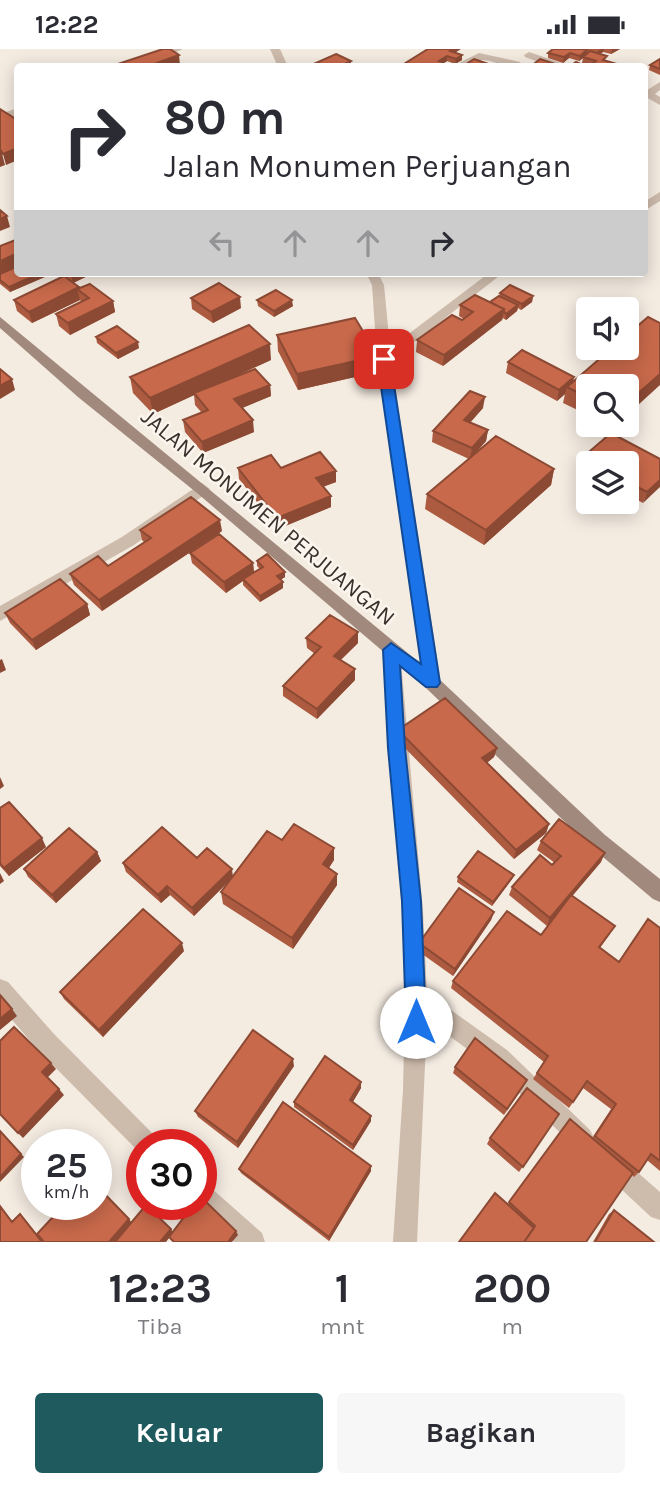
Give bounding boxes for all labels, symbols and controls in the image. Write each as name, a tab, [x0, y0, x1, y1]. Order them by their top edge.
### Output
text: 12:22	[35, 9, 98, 40]
text: 80 m	[164, 89, 286, 146]
icon: right	[49, 91, 140, 182]
text: Jalan Monumen Perjuangan	[164, 148, 572, 185]
icon: left	[203, 224, 241, 262]
icon: ahead	[276, 224, 314, 262]
icon: ahead	[349, 224, 387, 262]
icon: right	[422, 224, 460, 262]
map controls	[576, 297, 639, 514]
button: sound	[576, 297, 639, 360]
pin	[354, 329, 414, 389]
icon: arrive	[365, 340, 403, 378]
button: search	[576, 374, 639, 437]
street label: JALAN MONUMEN PERJUANGAN	[136, 403, 400, 631]
button: layers	[576, 451, 639, 514]
position arrow	[379, 985, 453, 1059]
speed limit sign: 30	[126, 1129, 217, 1220]
text: 25	[46, 1145, 87, 1186]
text: km/h	[44, 1181, 89, 1203]
text: 12:23	[109, 1263, 212, 1313]
text: 1	[335, 1263, 350, 1313]
text: 200	[473, 1263, 551, 1313]
text: Tiba	[138, 1313, 182, 1340]
text: mnt	[320, 1313, 364, 1340]
text: m	[501, 1313, 523, 1340]
button: Keluar	[35, 1393, 323, 1473]
button: Bagikan	[337, 1393, 625, 1473]

